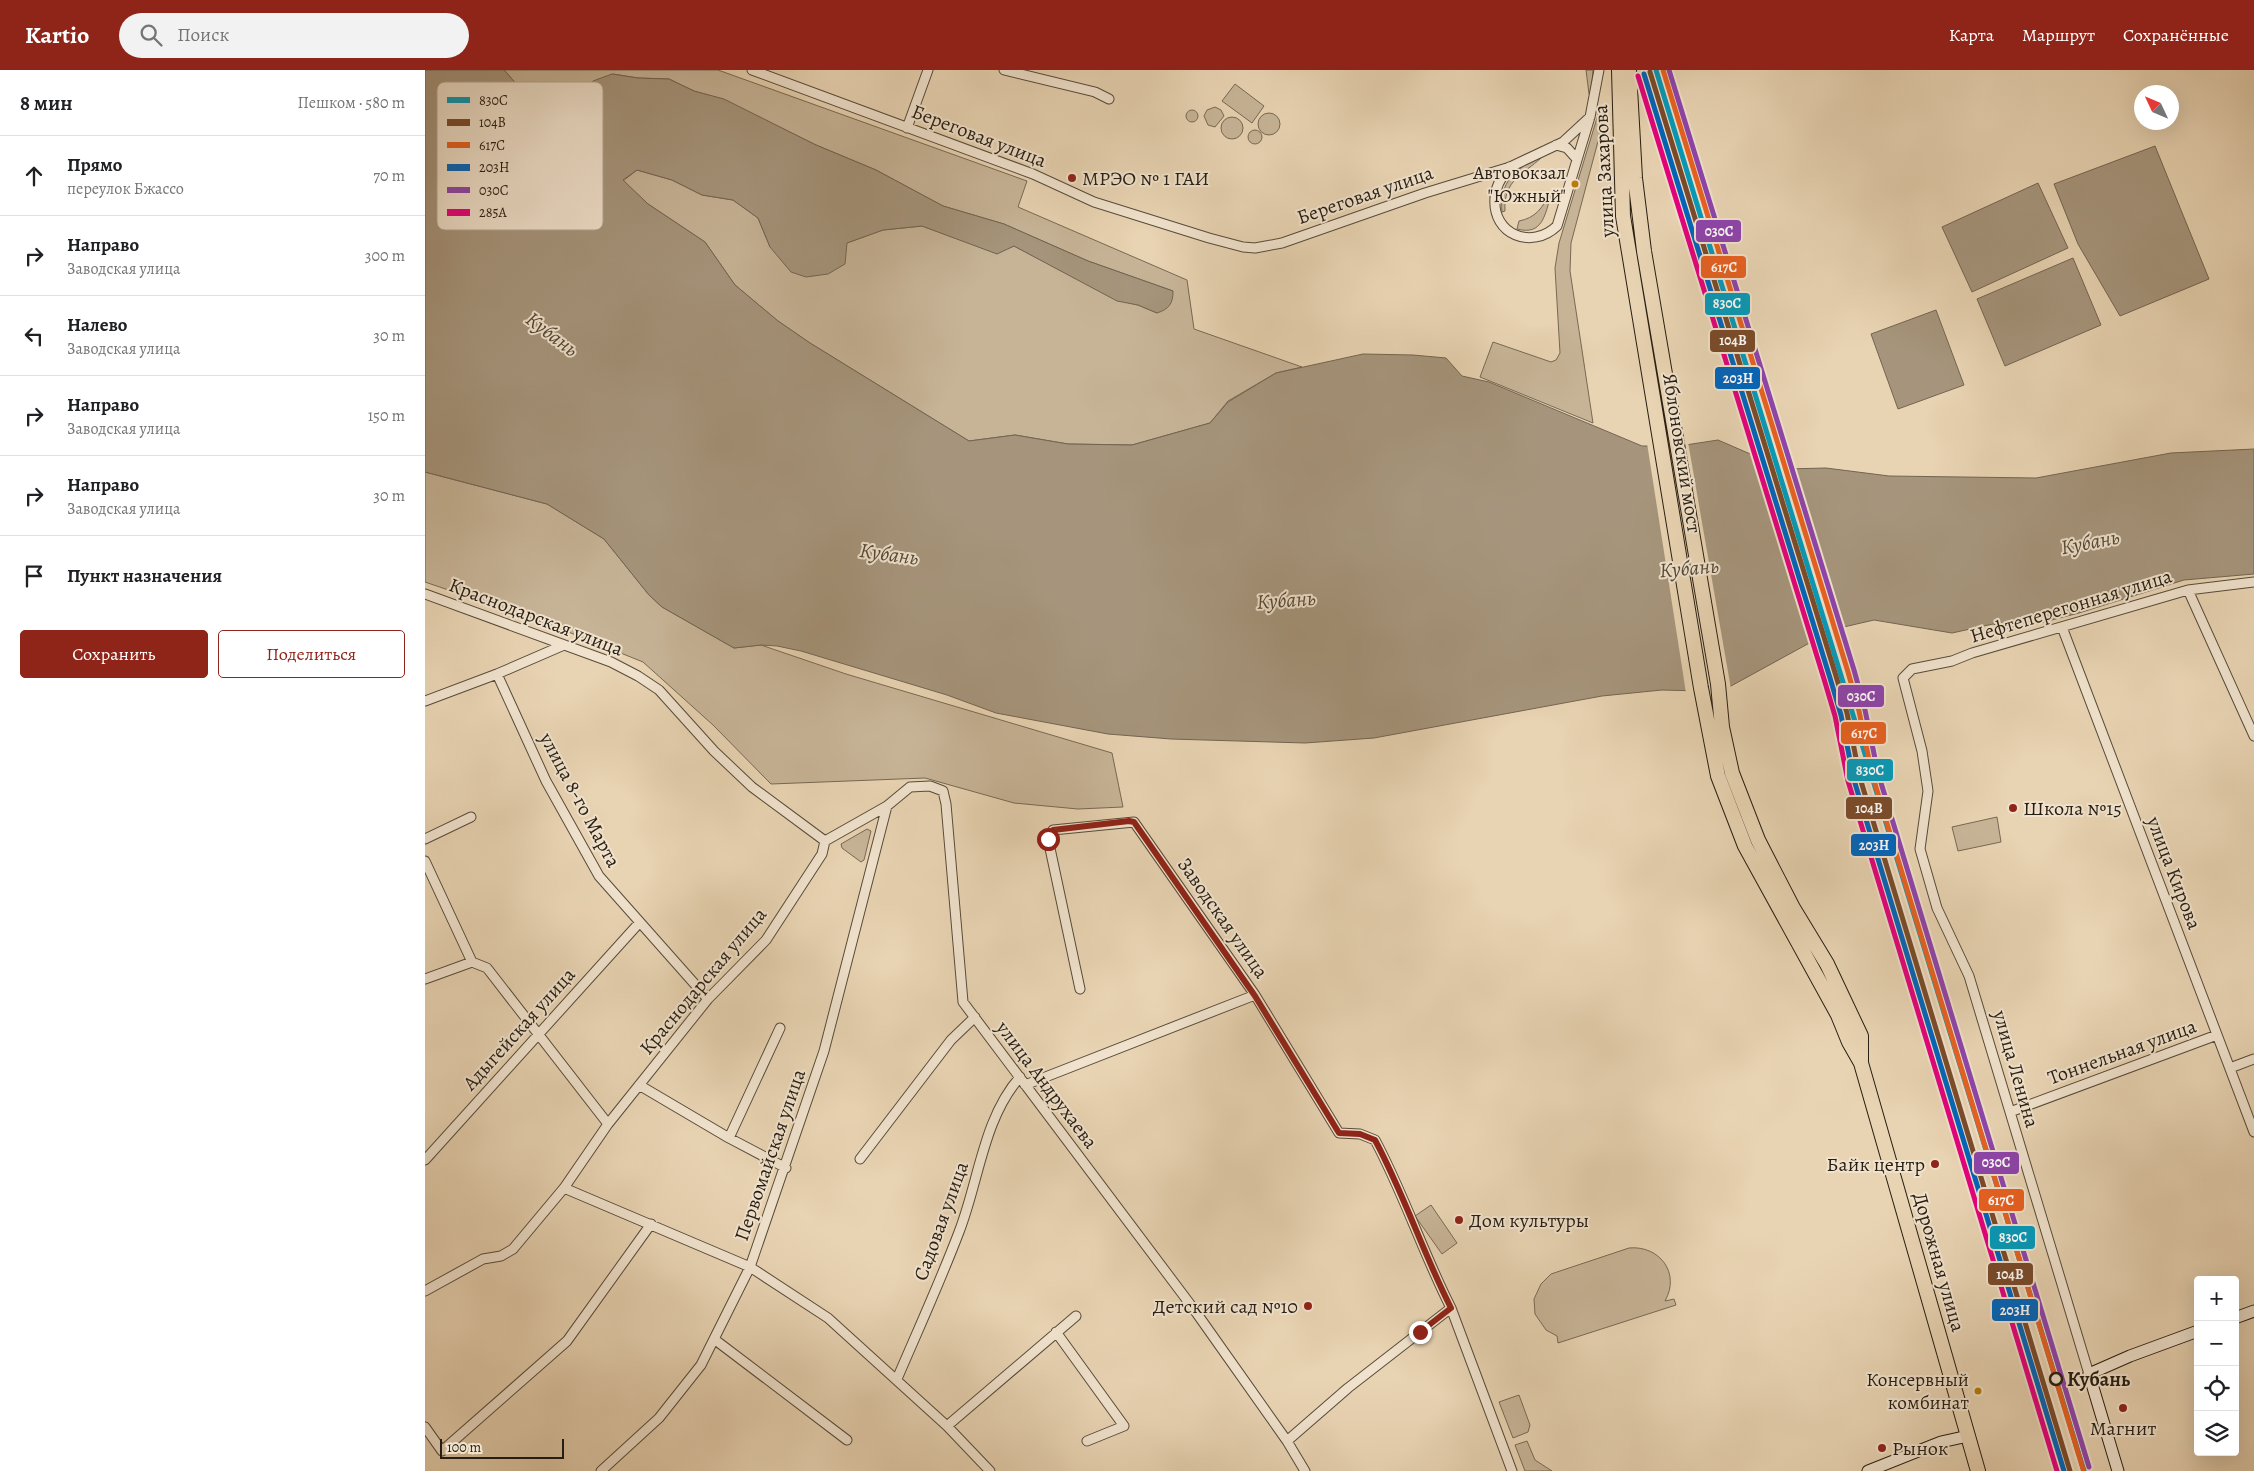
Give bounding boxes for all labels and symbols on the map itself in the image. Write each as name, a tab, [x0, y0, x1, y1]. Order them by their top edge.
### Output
legend	[437, 82, 603, 230]
north arrow	[2134, 85, 2179, 130]
text: 830С	[479, 91, 508, 110]
street label: Береговая улица	[908, 98, 1051, 174]
street label: улица Захарова	[1587, 103, 1621, 239]
text: 104В	[479, 113, 506, 132]
text: 617C	[479, 136, 505, 155]
text: 203Н	[479, 158, 510, 177]
street label: Береговая улица	[1293, 159, 1438, 231]
place label: Автовокзал "Южный"	[1472, 160, 1566, 209]
place label: МРЭО № 1 ГАИ	[1082, 165, 1209, 192]
marker: МРЭО № 1 ГАИ	[1066, 172, 1078, 184]
marker: Автовокзал "Южный"	[1570, 179, 1580, 189]
text: 030C	[479, 181, 509, 200]
text: 285А	[479, 203, 507, 222]
line badge: 030C	[1695, 219, 1742, 243]
text: 030C	[1705, 222, 1734, 241]
line badge: 617C	[1700, 255, 1747, 279]
text: 617C	[1711, 258, 1737, 277]
line badge: 830С	[1704, 292, 1751, 316]
text: 830С	[1713, 294, 1742, 313]
water label: Кубань	[520, 305, 584, 363]
line badge: 104В	[1709, 329, 1756, 353]
text: 104В	[1719, 331, 1747, 350]
line badge: 203Н	[1714, 366, 1761, 390]
text: 203Н	[1723, 369, 1753, 388]
street label: Яблоновский мост	[1656, 371, 1708, 535]
water label: Кубань	[2058, 523, 2122, 561]
water label: Кубань	[858, 536, 921, 572]
water label: Кубань	[1658, 551, 1720, 585]
street label: Нефтеперегонная улица	[1967, 562, 2176, 650]
street label: Краснодарская улица	[445, 571, 628, 663]
water label: Кубань	[1255, 584, 1317, 616]
line badge: 030C	[1837, 684, 1885, 708]
text: 030C	[1847, 687, 1876, 706]
line badge: 617C	[1840, 721, 1887, 745]
text: 617C	[1851, 724, 1877, 743]
street label: улица 8-го Марта	[533, 727, 627, 873]
line badge: 830С	[1846, 758, 1894, 782]
text: 830С	[1856, 761, 1885, 780]
place label: Школа №15	[2023, 795, 2122, 822]
line badge: 104В	[1845, 796, 1893, 820]
text: 104В	[1855, 799, 1883, 818]
marker: Школа №15	[2007, 802, 2019, 814]
street label: улица Кирова	[2140, 812, 2208, 934]
route start	[1037, 828, 1060, 851]
line badge: 203Н	[1850, 833, 1897, 857]
text: 203Н	[1859, 836, 1889, 855]
street label: Заводская улица	[1171, 852, 1275, 984]
street label: Краснодарская улица	[633, 901, 773, 1060]
street label: Адыгейская улица	[456, 961, 582, 1097]
street label: улица Ленина	[1986, 1006, 2046, 1132]
street label: Тоннельная улица	[2044, 1012, 2201, 1091]
street label: улица Андрухаева	[989, 1015, 1104, 1155]
street label: Первомайская улица	[728, 1065, 812, 1244]
place label: Байк центр	[1827, 1151, 1925, 1178]
line badge: 030C	[1973, 1151, 2020, 1175]
text: 030C	[1982, 1153, 2011, 1172]
street label: Садовая улица	[907, 1157, 975, 1284]
marker: Байк центр	[1929, 1158, 1941, 1170]
line badge: 617C	[1978, 1188, 2025, 1212]
street label: Дорожная улица	[1906, 1189, 1972, 1336]
text: 617C	[1988, 1191, 2014, 1210]
place label: Дом культуры	[1469, 1207, 1589, 1234]
marker: Дом культуры	[1453, 1214, 1465, 1226]
line badge: 830С	[1989, 1225, 2036, 1250]
text: 830С	[1999, 1228, 2028, 1247]
line badge: 104В	[1987, 1262, 2034, 1286]
text: 104В	[1996, 1265, 2024, 1284]
place label: Детский сад №10	[1153, 1293, 1298, 1320]
line badge: 203Н	[1991, 1298, 2039, 1322]
marker: Детский сад №10	[1302, 1300, 1314, 1312]
text: 203Н	[2000, 1301, 2030, 1320]
route end	[1409, 1321, 1432, 1344]
place label: Кубань	[2067, 1366, 2130, 1393]
place label: Консервный комбинат	[1866, 1367, 1970, 1416]
marker: Кубань	[2049, 1372, 2063, 1386]
marker: Консервный комбинат	[1973, 1386, 1983, 1396]
marker: Магнит	[2117, 1402, 2129, 1414]
place label: Магнит	[2090, 1415, 2156, 1442]
place label: Рынок	[1892, 1435, 1948, 1462]
scale bar	[440, 1436, 564, 1459]
marker: Рынок	[1876, 1442, 1888, 1454]

